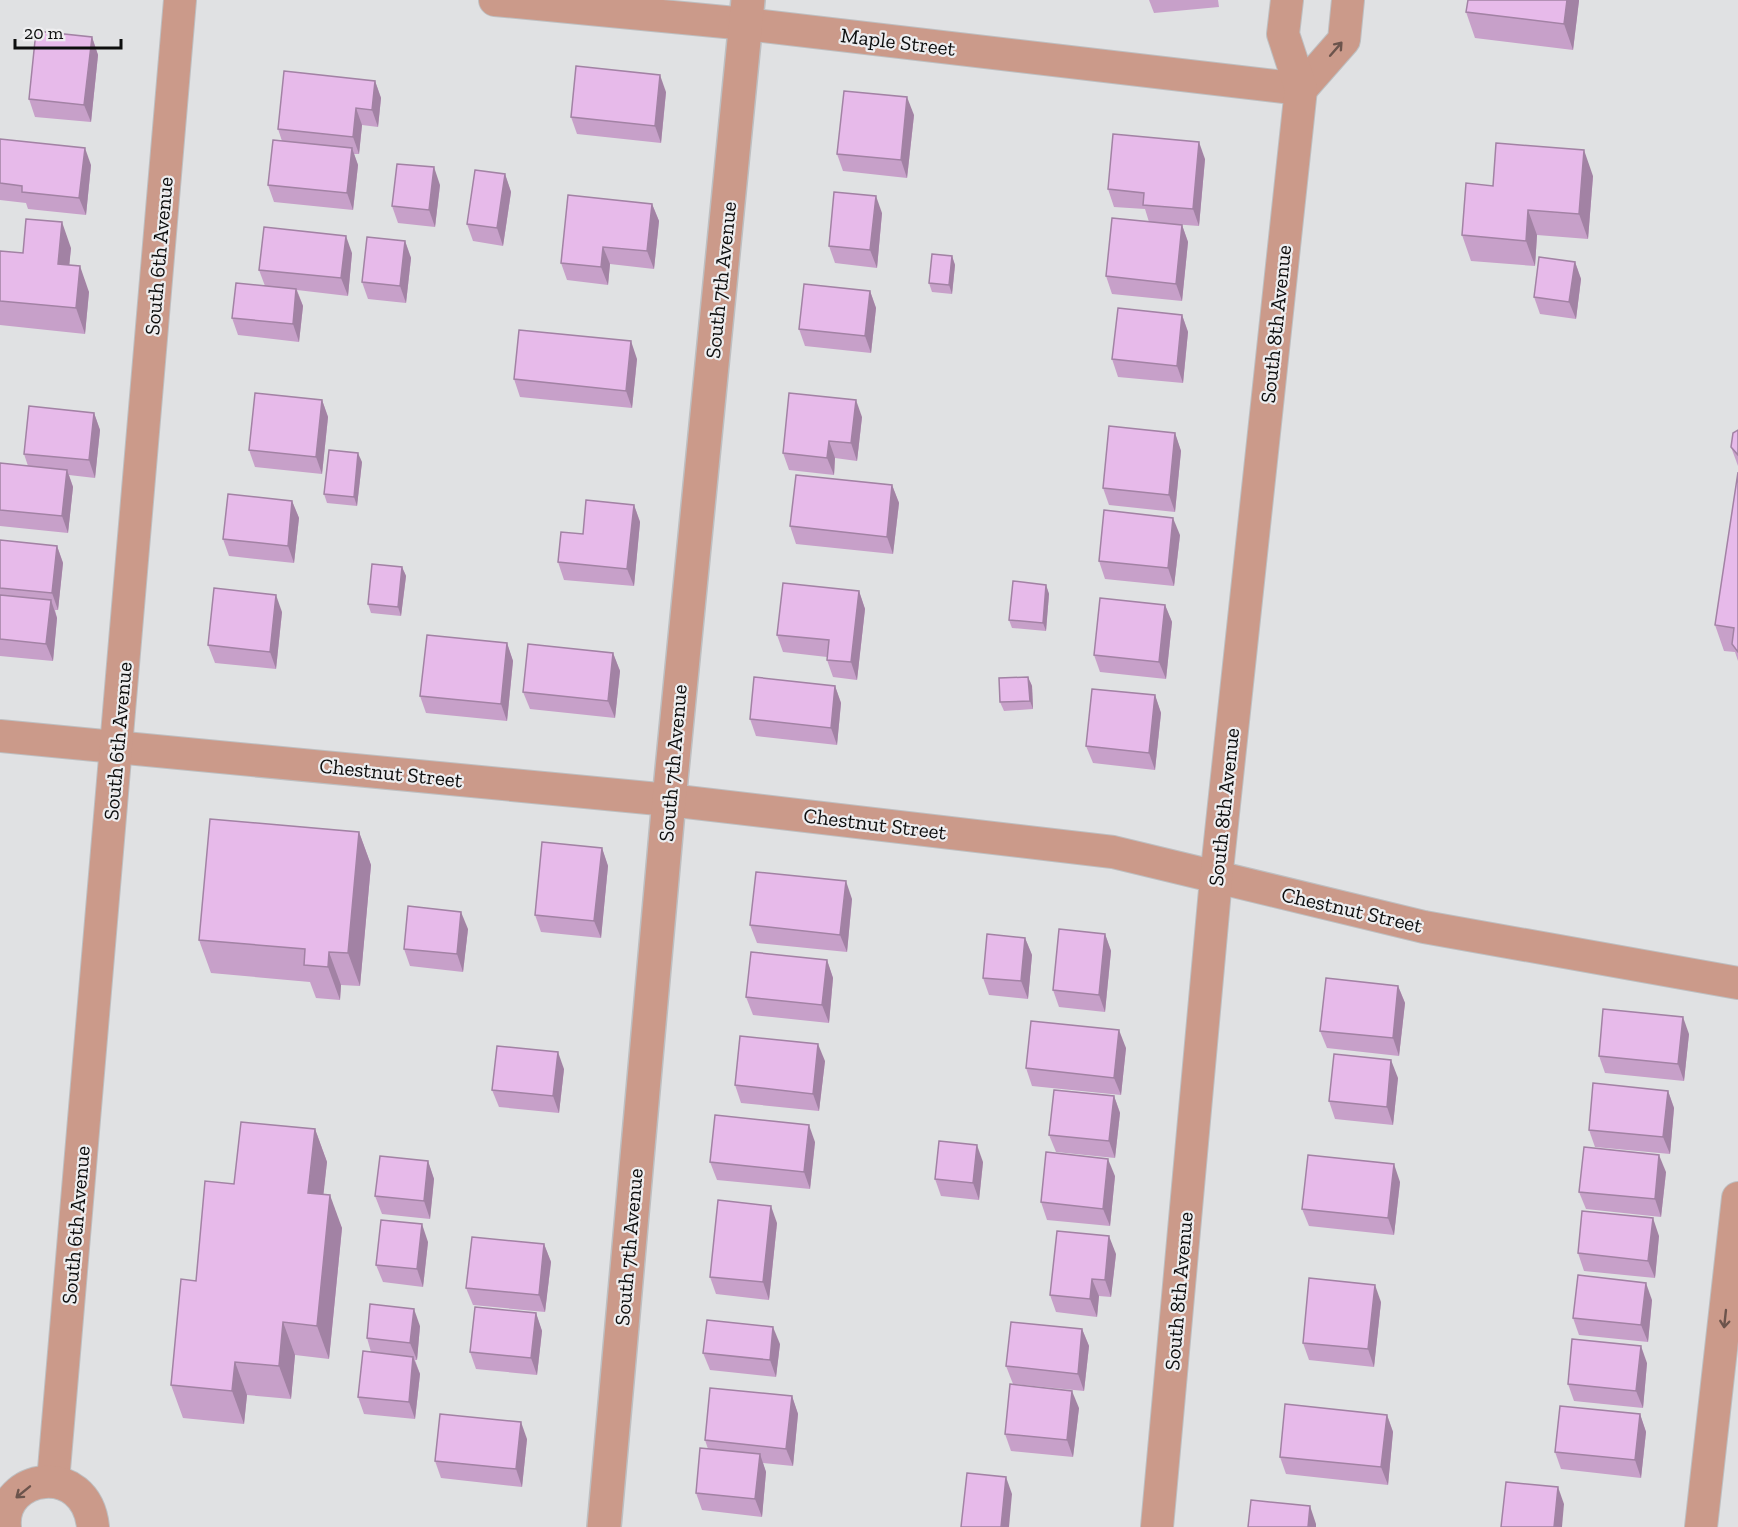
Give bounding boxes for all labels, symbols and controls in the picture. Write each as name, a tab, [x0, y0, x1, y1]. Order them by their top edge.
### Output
scale bar	[15, 12, 122, 50]
text: 20 m	[24, 22, 64, 44]
street label: Maple Street	[839, 22, 957, 61]
one-way arrow	[1329, 42, 1343, 57]
street label: South 6th Avenue	[139, 176, 178, 336]
street label: South 7th Avenue	[700, 200, 741, 360]
street label: South 8th Avenue	[1255, 243, 1296, 404]
street label: South 6th Avenue	[98, 661, 137, 821]
street label: South 7th Avenue	[653, 683, 692, 843]
street label: South 8th Avenue	[1203, 726, 1244, 887]
street label: Chestnut Street	[318, 753, 464, 792]
street label: Chestnut Street	[802, 802, 948, 845]
street label: Chestnut Street	[1279, 881, 1425, 938]
street label: South 6th Avenue	[56, 1145, 95, 1305]
street label: South 7th Avenue	[609, 1167, 648, 1327]
street label: South 8th Avenue	[1159, 1210, 1198, 1371]
one-way arrow	[1719, 1308, 1730, 1328]
one-way arrow	[15, 1485, 31, 1498]

